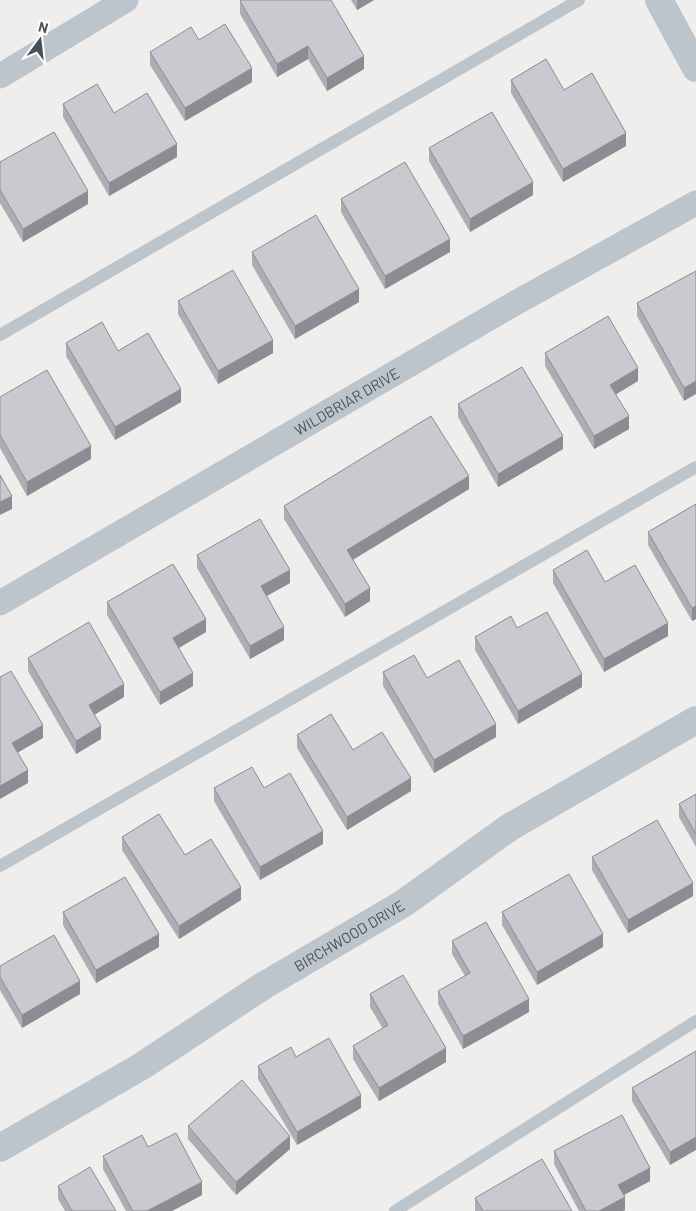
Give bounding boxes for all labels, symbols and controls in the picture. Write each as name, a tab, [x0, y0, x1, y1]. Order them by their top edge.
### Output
north arrow	[15, 15, 65, 65]
text: N	[37, 18, 50, 36]
street label: WILDBRIAR DRIVE	[291, 364, 402, 439]
street label: BIRCHWOOD DRIVE	[291, 896, 408, 975]

